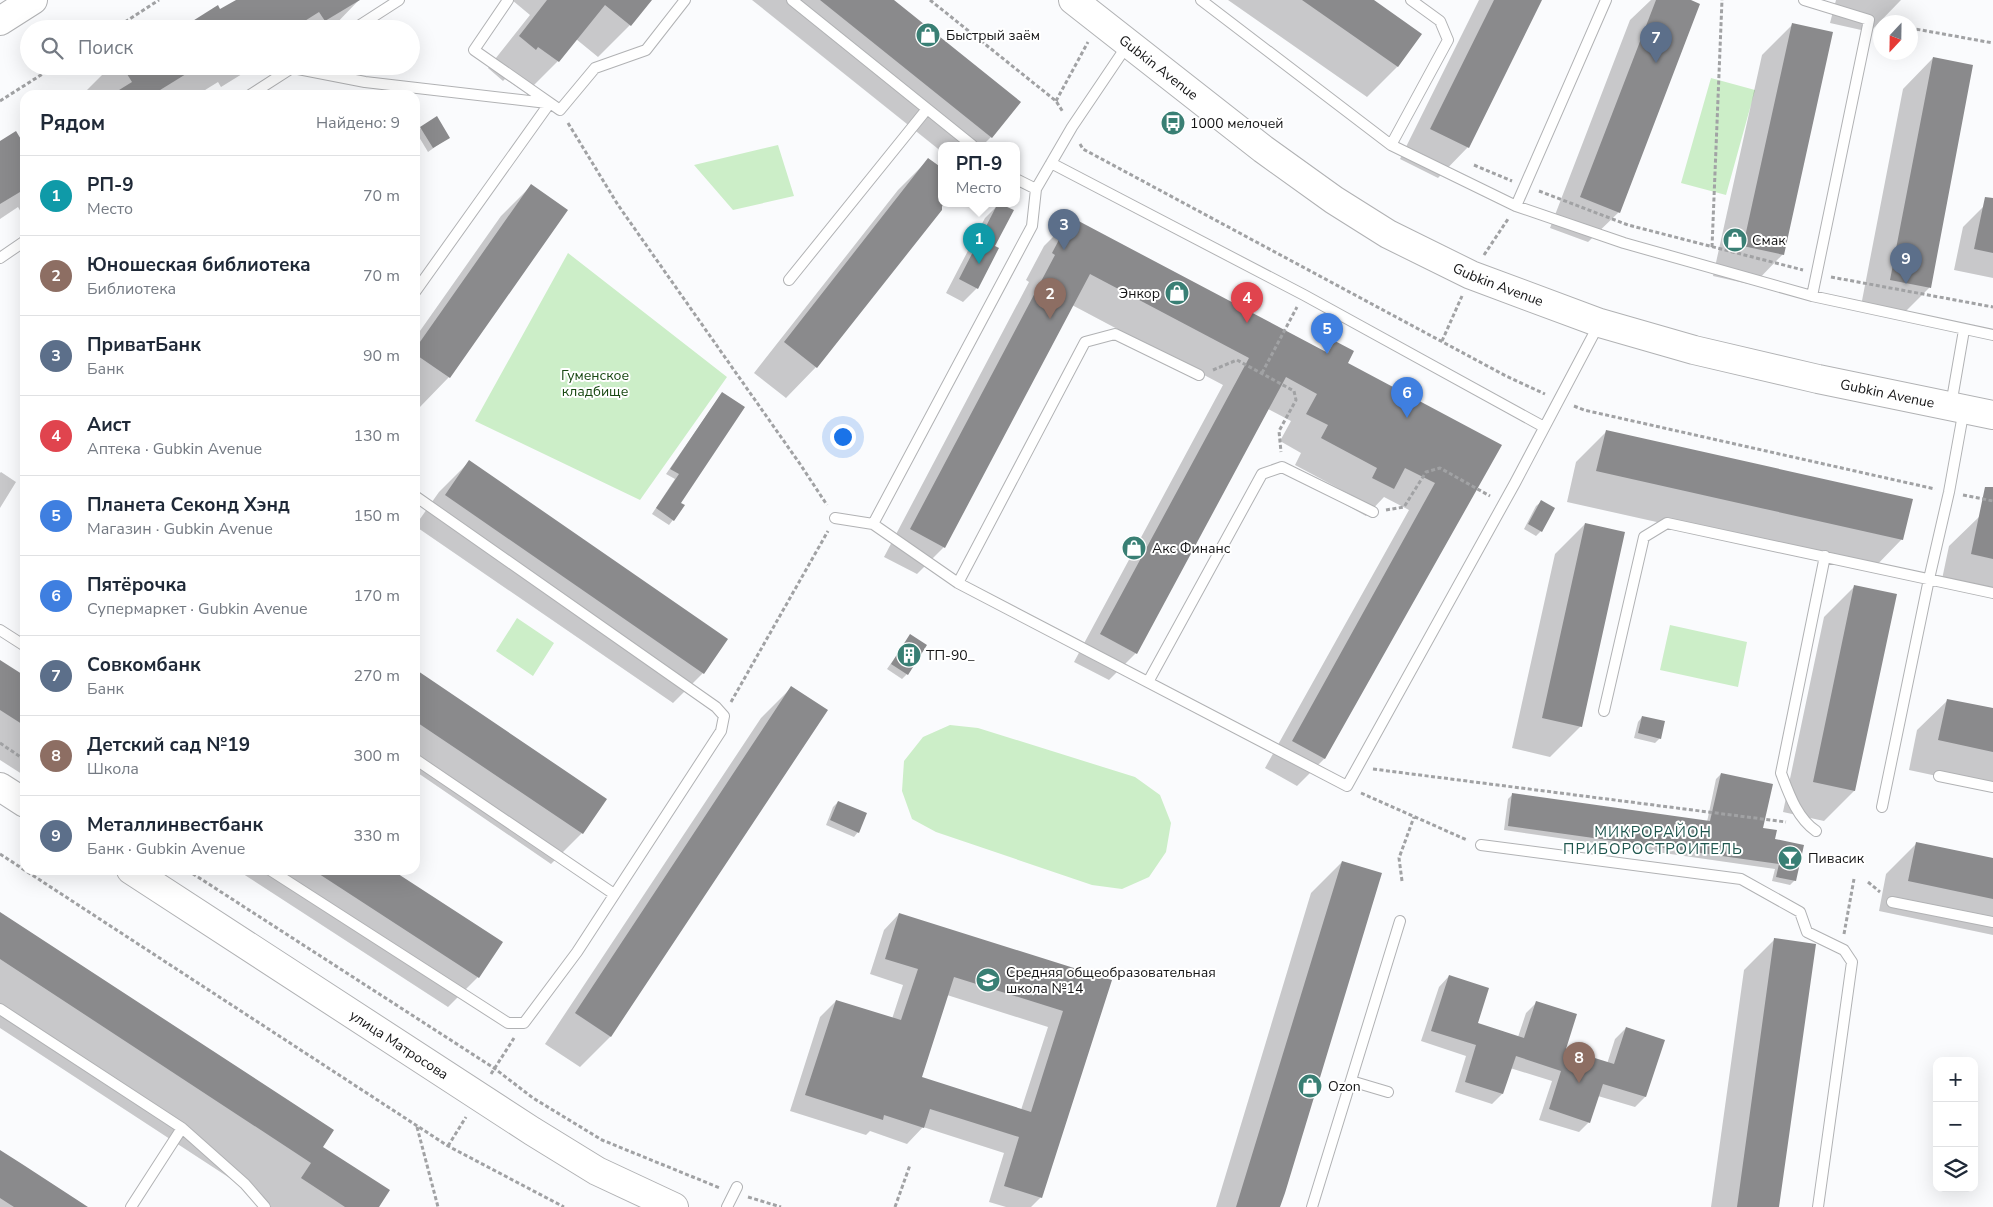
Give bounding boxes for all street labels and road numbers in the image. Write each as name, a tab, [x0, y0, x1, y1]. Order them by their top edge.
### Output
street label: Gubkin Avenue	[1115, 31, 1202, 105]
street label: Gubkin Avenue	[1449, 258, 1546, 311]
street label: Gubkin Avenue	[1839, 375, 1936, 413]
street label: улица Матросова	[346, 1006, 452, 1084]

